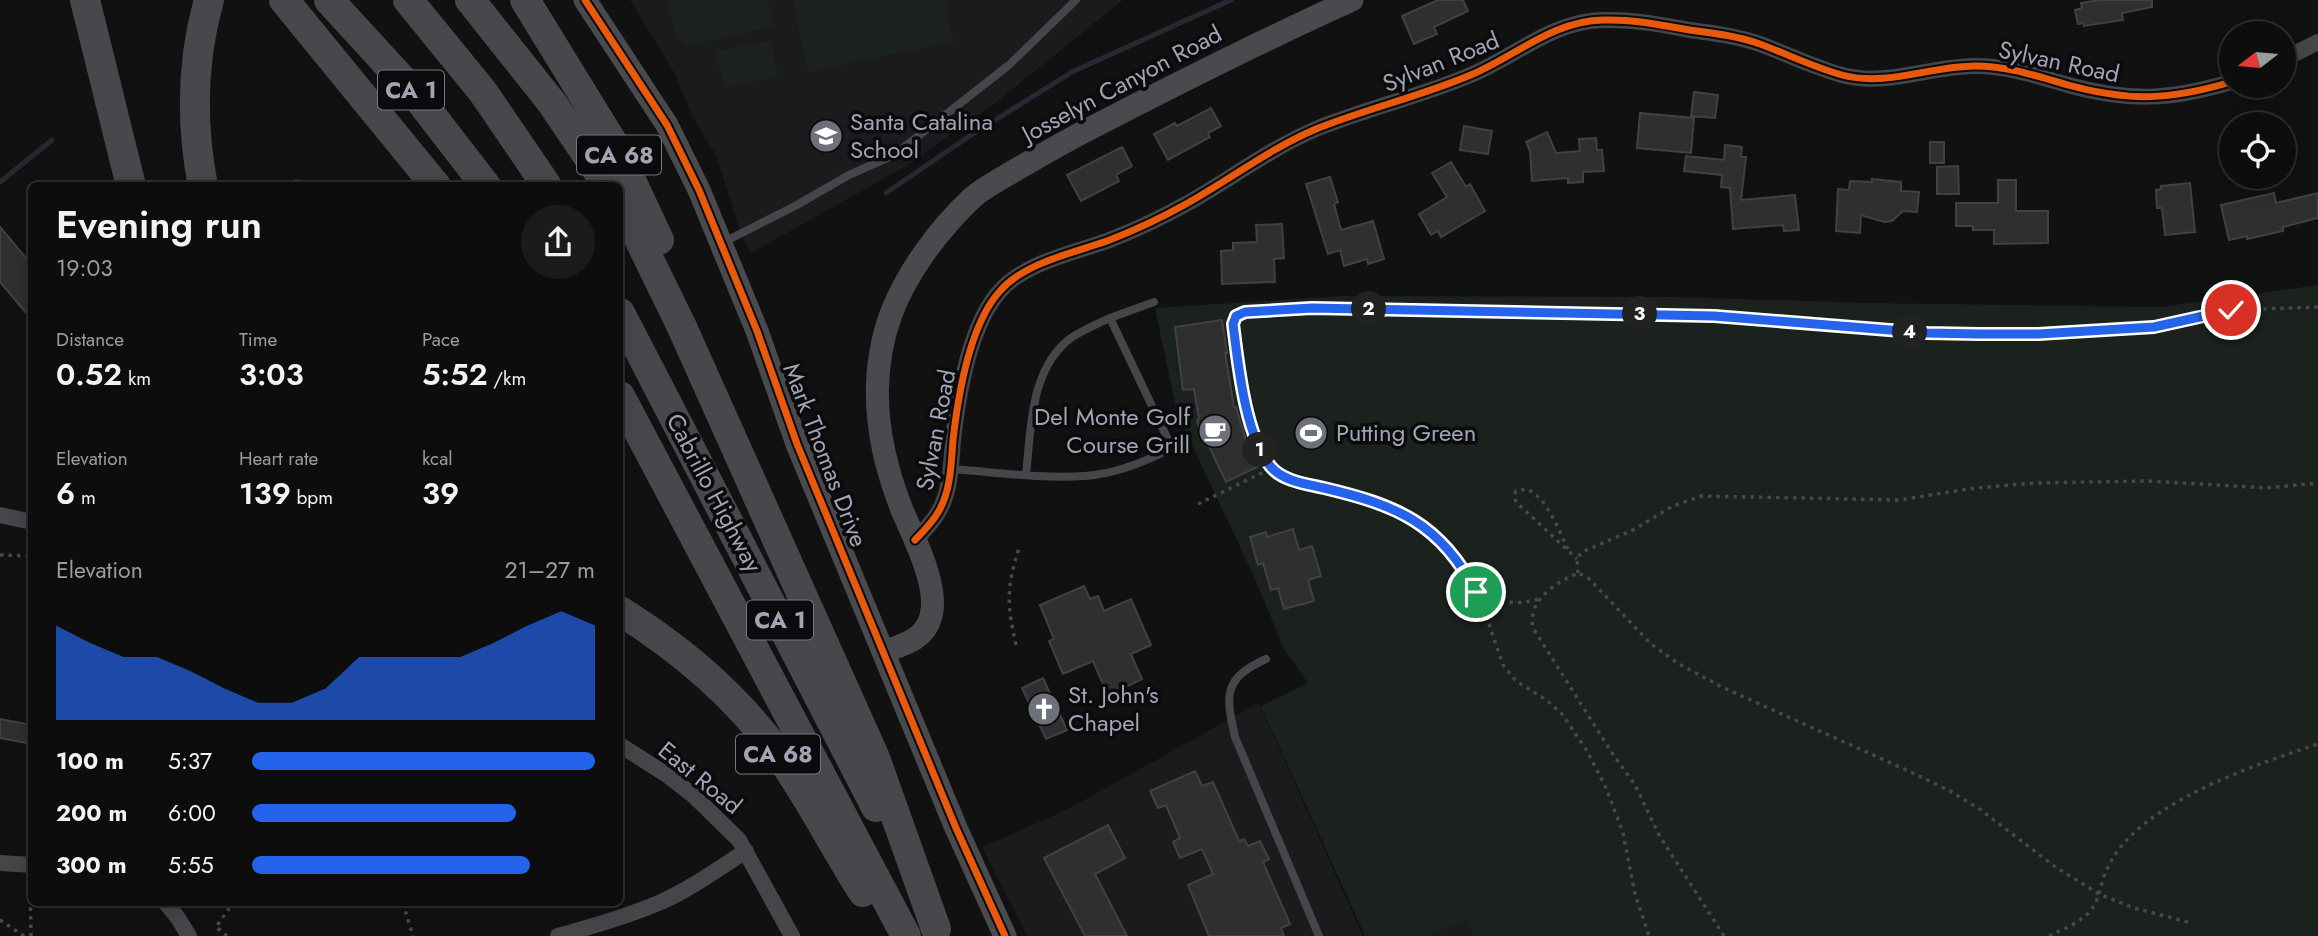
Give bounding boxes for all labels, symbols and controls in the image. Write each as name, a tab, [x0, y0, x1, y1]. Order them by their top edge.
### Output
street label: Josselyn Canyon Road	[1013, 16, 1228, 152]
north arrow	[2219, 21, 2296, 98]
map controls	[2219, 21, 2296, 189]
street label: Sylvan Road	[1377, 22, 1504, 101]
street label: Sylvan Road	[1995, 32, 2123, 91]
road number: CA 1	[378, 71, 444, 110]
place label: Santa Catalina School	[850, 104, 993, 167]
button: locate	[2219, 112, 2296, 189]
school or university icon: Santa Catalina School	[807, 117, 845, 155]
road number: CA 68	[577, 136, 661, 174]
text: Evening run	[56, 197, 262, 252]
button: share	[521, 205, 595, 279]
text: 19:03	[56, 251, 113, 285]
pin	[2201, 280, 2261, 340]
icon: check	[2212, 291, 2250, 329]
pin: 2	[1352, 292, 1386, 326]
text: 2	[1362, 295, 1375, 322]
pin: 3	[1622, 296, 1658, 332]
text: 3	[1634, 300, 1645, 327]
pin: 4	[1892, 314, 1927, 350]
text: 4	[1903, 318, 1916, 345]
text: Distance	[56, 326, 124, 353]
text: Time	[239, 326, 277, 353]
text: Pace	[422, 326, 460, 353]
text: 0.52	[56, 353, 122, 396]
text: 3:03	[239, 353, 304, 396]
text: 5:52	[422, 353, 488, 396]
street label: Mark Thomas Drive	[774, 358, 877, 552]
text: km	[122, 365, 151, 392]
text: /km	[488, 365, 526, 392]
street label: Sylvan Road	[907, 366, 964, 494]
place label: Del Monte Golf Course Grill	[1034, 399, 1191, 462]
street label: Cabrillo Highway	[658, 407, 771, 579]
cafe icon: Del Monte Golf Course Grill	[1196, 412, 1234, 450]
sports icon: Putting Green	[1292, 414, 1330, 452]
place label: Putting Green	[1336, 415, 1476, 450]
pin: 1	[1242, 433, 1278, 468]
text: 1	[1255, 436, 1264, 463]
text: Elevation	[56, 445, 128, 472]
text: Heart rate	[239, 445, 318, 472]
text: kcal	[422, 445, 453, 472]
text: 6	[56, 472, 75, 515]
text: 139	[239, 472, 291, 515]
text: 39	[422, 472, 459, 515]
text: m	[75, 484, 96, 511]
text: bpm	[291, 484, 333, 511]
text: Elevation	[56, 553, 143, 587]
text: 21–27 m	[505, 553, 595, 587]
pin	[1446, 562, 1506, 622]
icon: arrive	[1457, 573, 1495, 611]
road number: CA 1	[747, 600, 813, 640]
place label: St. John's Chapel	[1068, 677, 1159, 740]
church icon: St. John's Chapel	[1025, 690, 1063, 728]
street label: East Road	[651, 733, 750, 822]
road number: CA 68	[736, 734, 820, 774]
text: 100 m	[56, 744, 124, 778]
text: 5:37	[168, 744, 212, 778]
text: 200 m	[56, 796, 127, 830]
text: 6:00	[168, 796, 216, 830]
text: 300 m	[56, 848, 127, 882]
text: 5:55	[168, 848, 214, 882]

